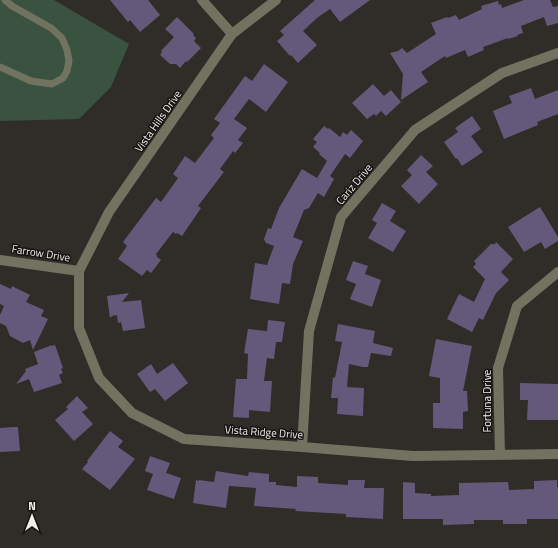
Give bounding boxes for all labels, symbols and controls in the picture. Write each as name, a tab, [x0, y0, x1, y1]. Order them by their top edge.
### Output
street label: Vista Hills Drive	[131, 86, 186, 155]
street label: Cariz Drive	[332, 160, 376, 208]
street label: Farrow Drive	[11, 240, 72, 266]
street label: Fortuna Drive	[479, 369, 495, 432]
street label: Vista Ridge Drive	[224, 421, 304, 443]
north arrow	[12, 496, 52, 536]
text: N	[28, 498, 36, 514]

